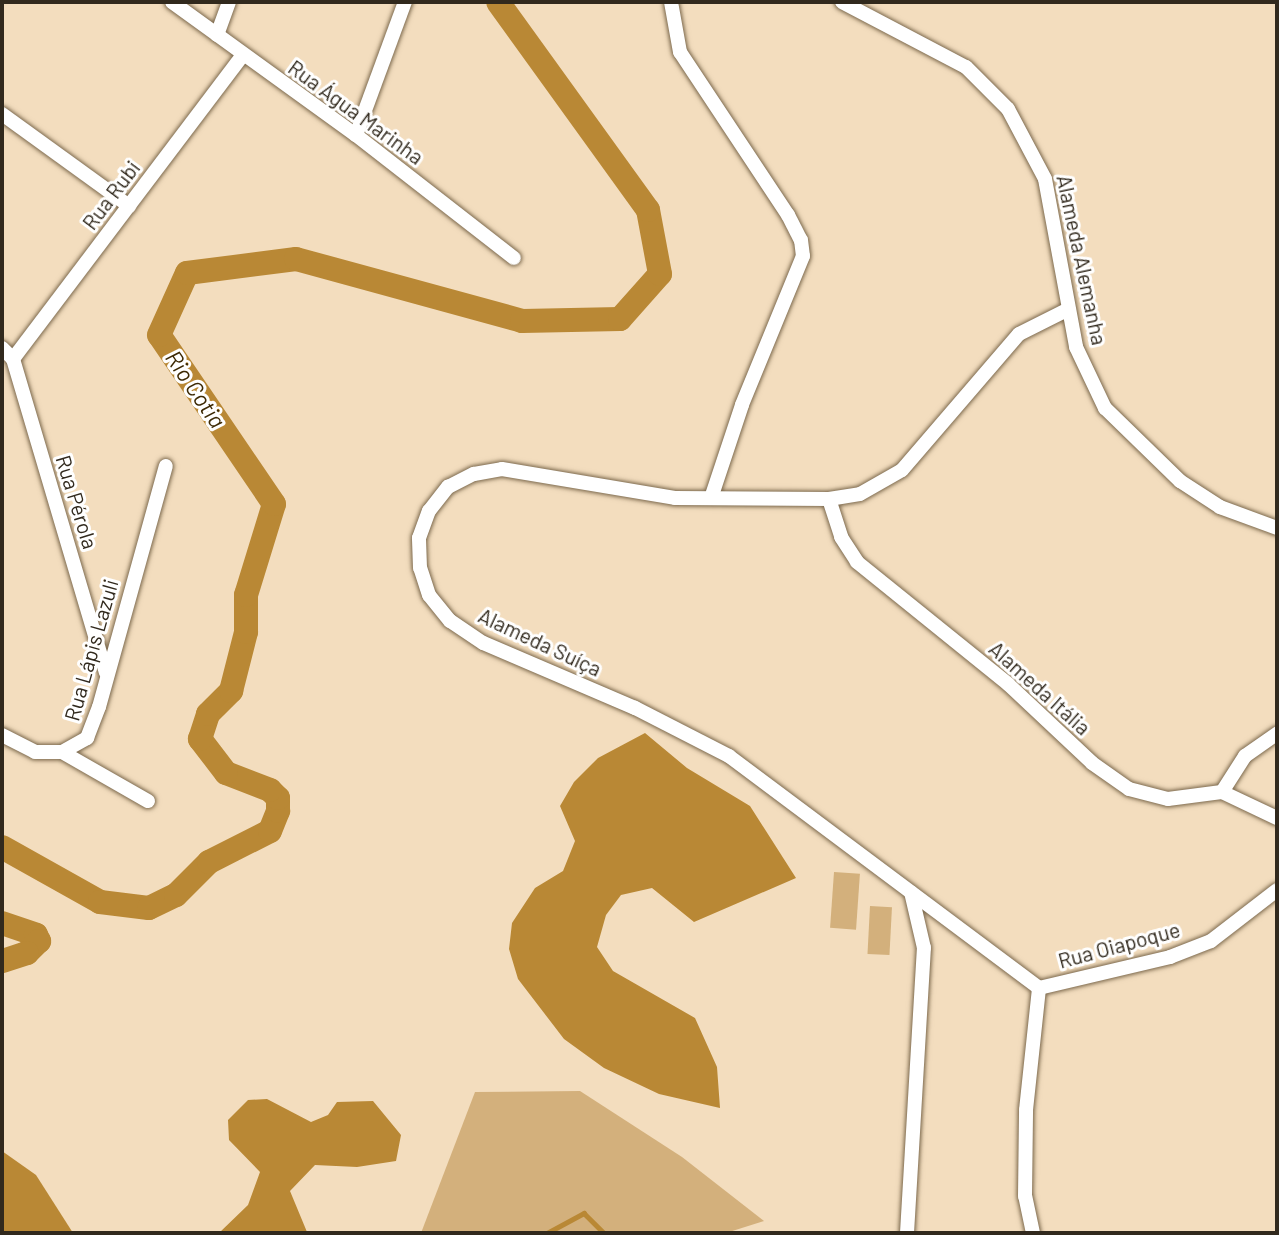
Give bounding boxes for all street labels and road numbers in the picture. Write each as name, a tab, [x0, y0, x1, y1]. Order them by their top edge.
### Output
street label: Rua Água Marinha	[284, 55, 428, 169]
street label: Rua Rubi	[77, 155, 145, 235]
street label: Alameda Alemanha	[1052, 173, 1112, 347]
street label: Rua Pérola	[51, 452, 103, 552]
street label: Rua Lápis Lazuli	[59, 576, 123, 724]
street label: Alameda Suíça	[475, 603, 605, 681]
street label: Alameda Itália	[984, 636, 1096, 740]
street label: Rua Oiapoque	[1055, 917, 1183, 973]

